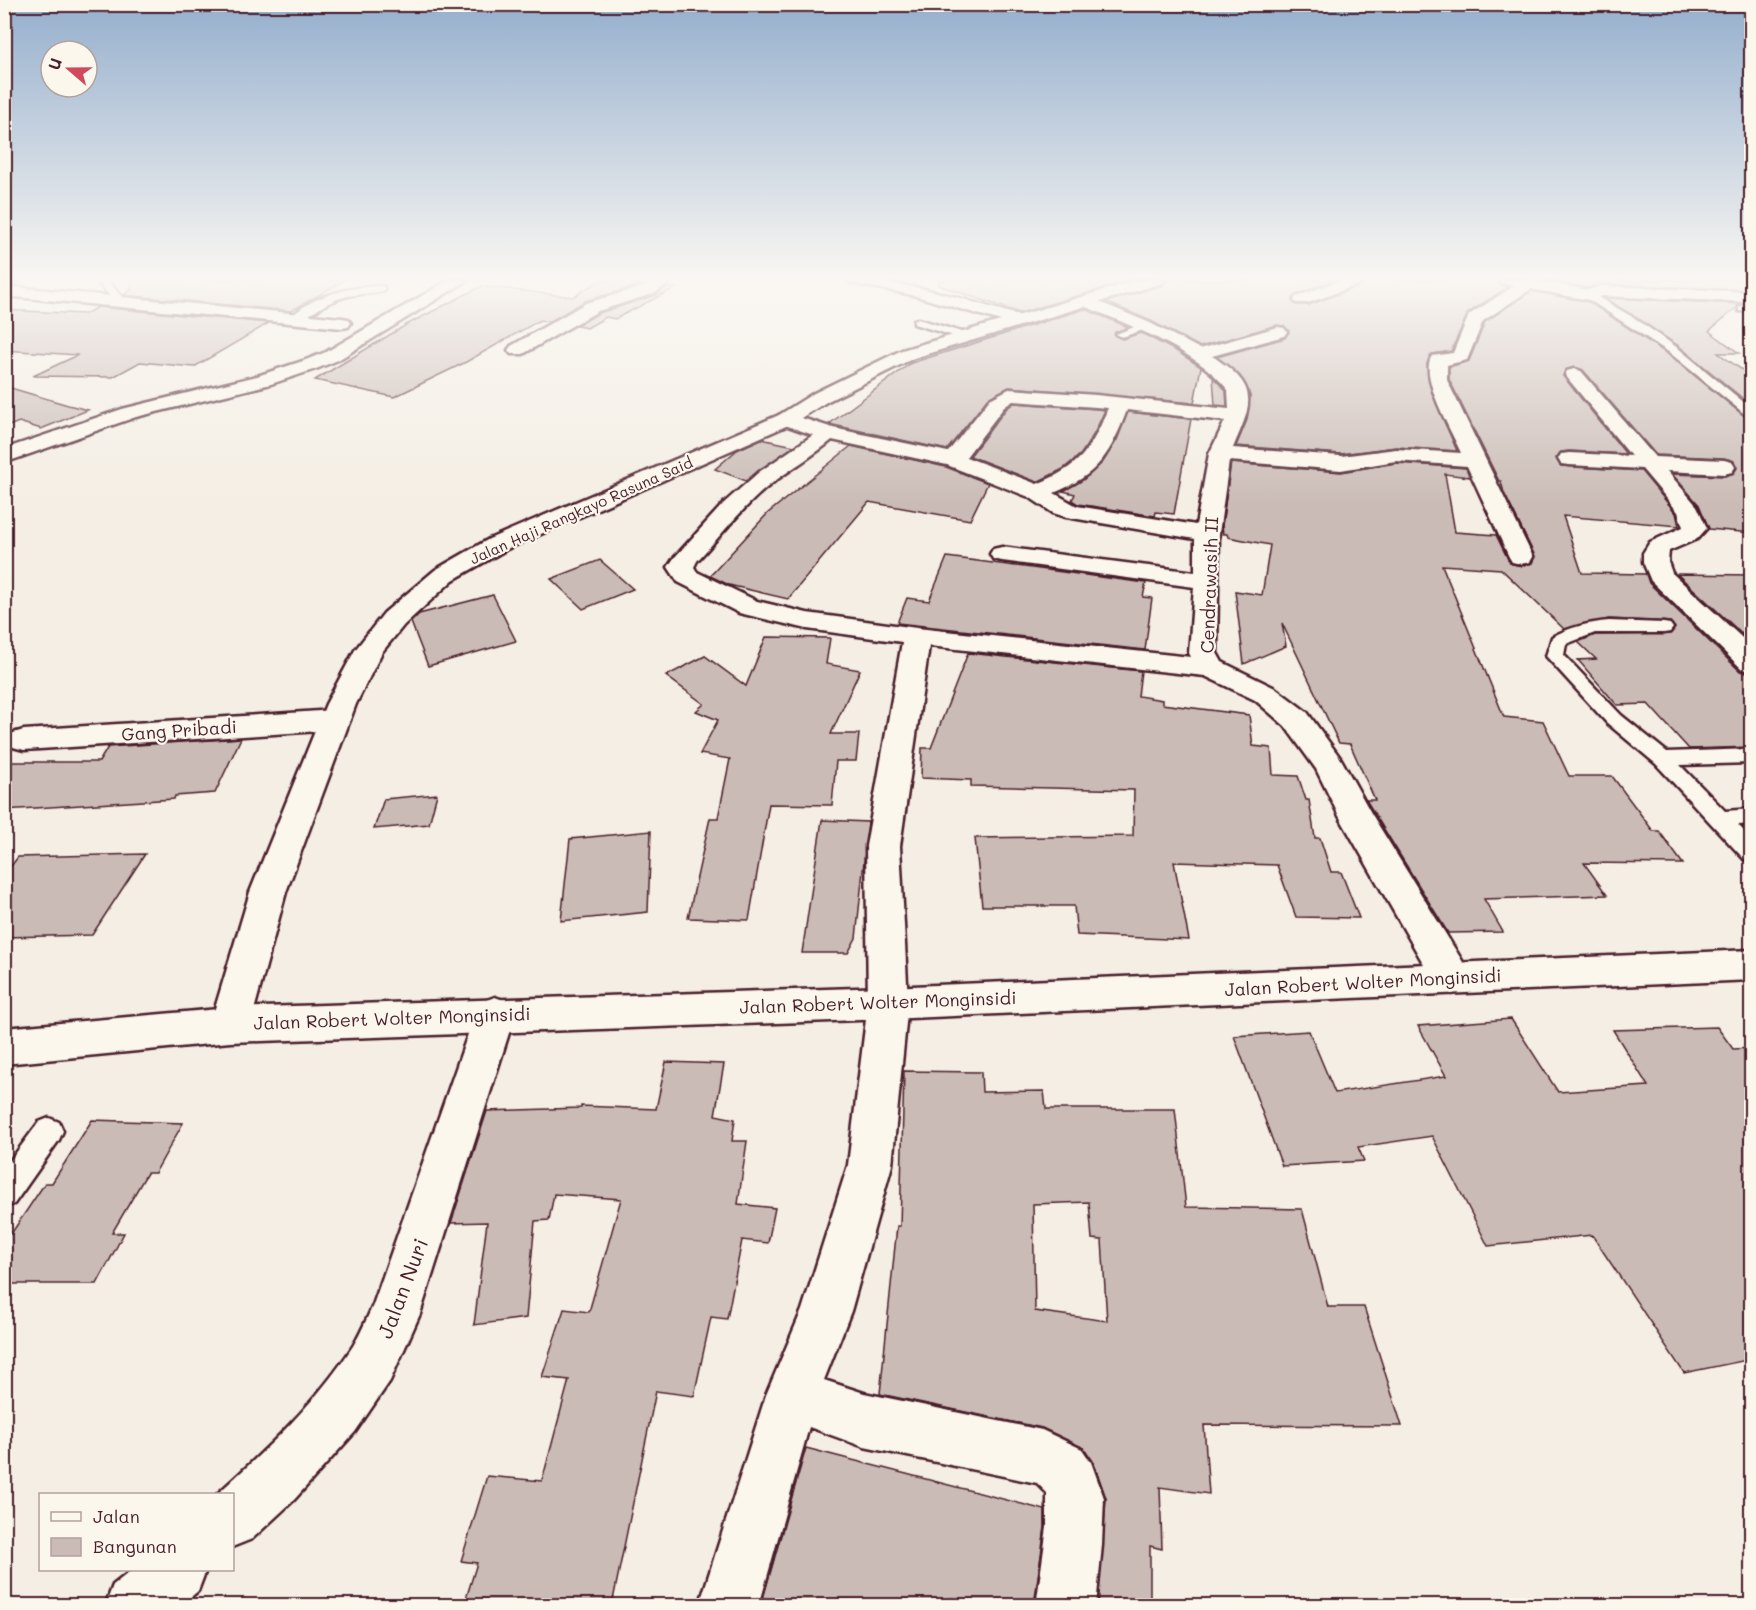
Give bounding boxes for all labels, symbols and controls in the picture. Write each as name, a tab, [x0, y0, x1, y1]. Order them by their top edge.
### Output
north arrow	[39, 39, 99, 99]
text: U	[43, 55, 66, 73]
street label: Jalan Haji Rangkayo Rasuna Said	[466, 452, 696, 568]
street label: Cendrawasih II	[1195, 516, 1223, 654]
street label: Gang Pribadi	[120, 714, 238, 746]
street label: Jalan Robert Wolter Monginsidi	[1224, 963, 1502, 1001]
street label: Jalan Robert Wolter Monginsidi	[739, 985, 1017, 1019]
street label: Jalan Robert Wolter Monginsidi	[253, 1001, 531, 1035]
street label: Jalan Nuri	[371, 1234, 433, 1342]
legend	[39, 1493, 234, 1571]
text: Jalan	[93, 1504, 140, 1528]
text: Bangunan	[93, 1534, 177, 1558]

